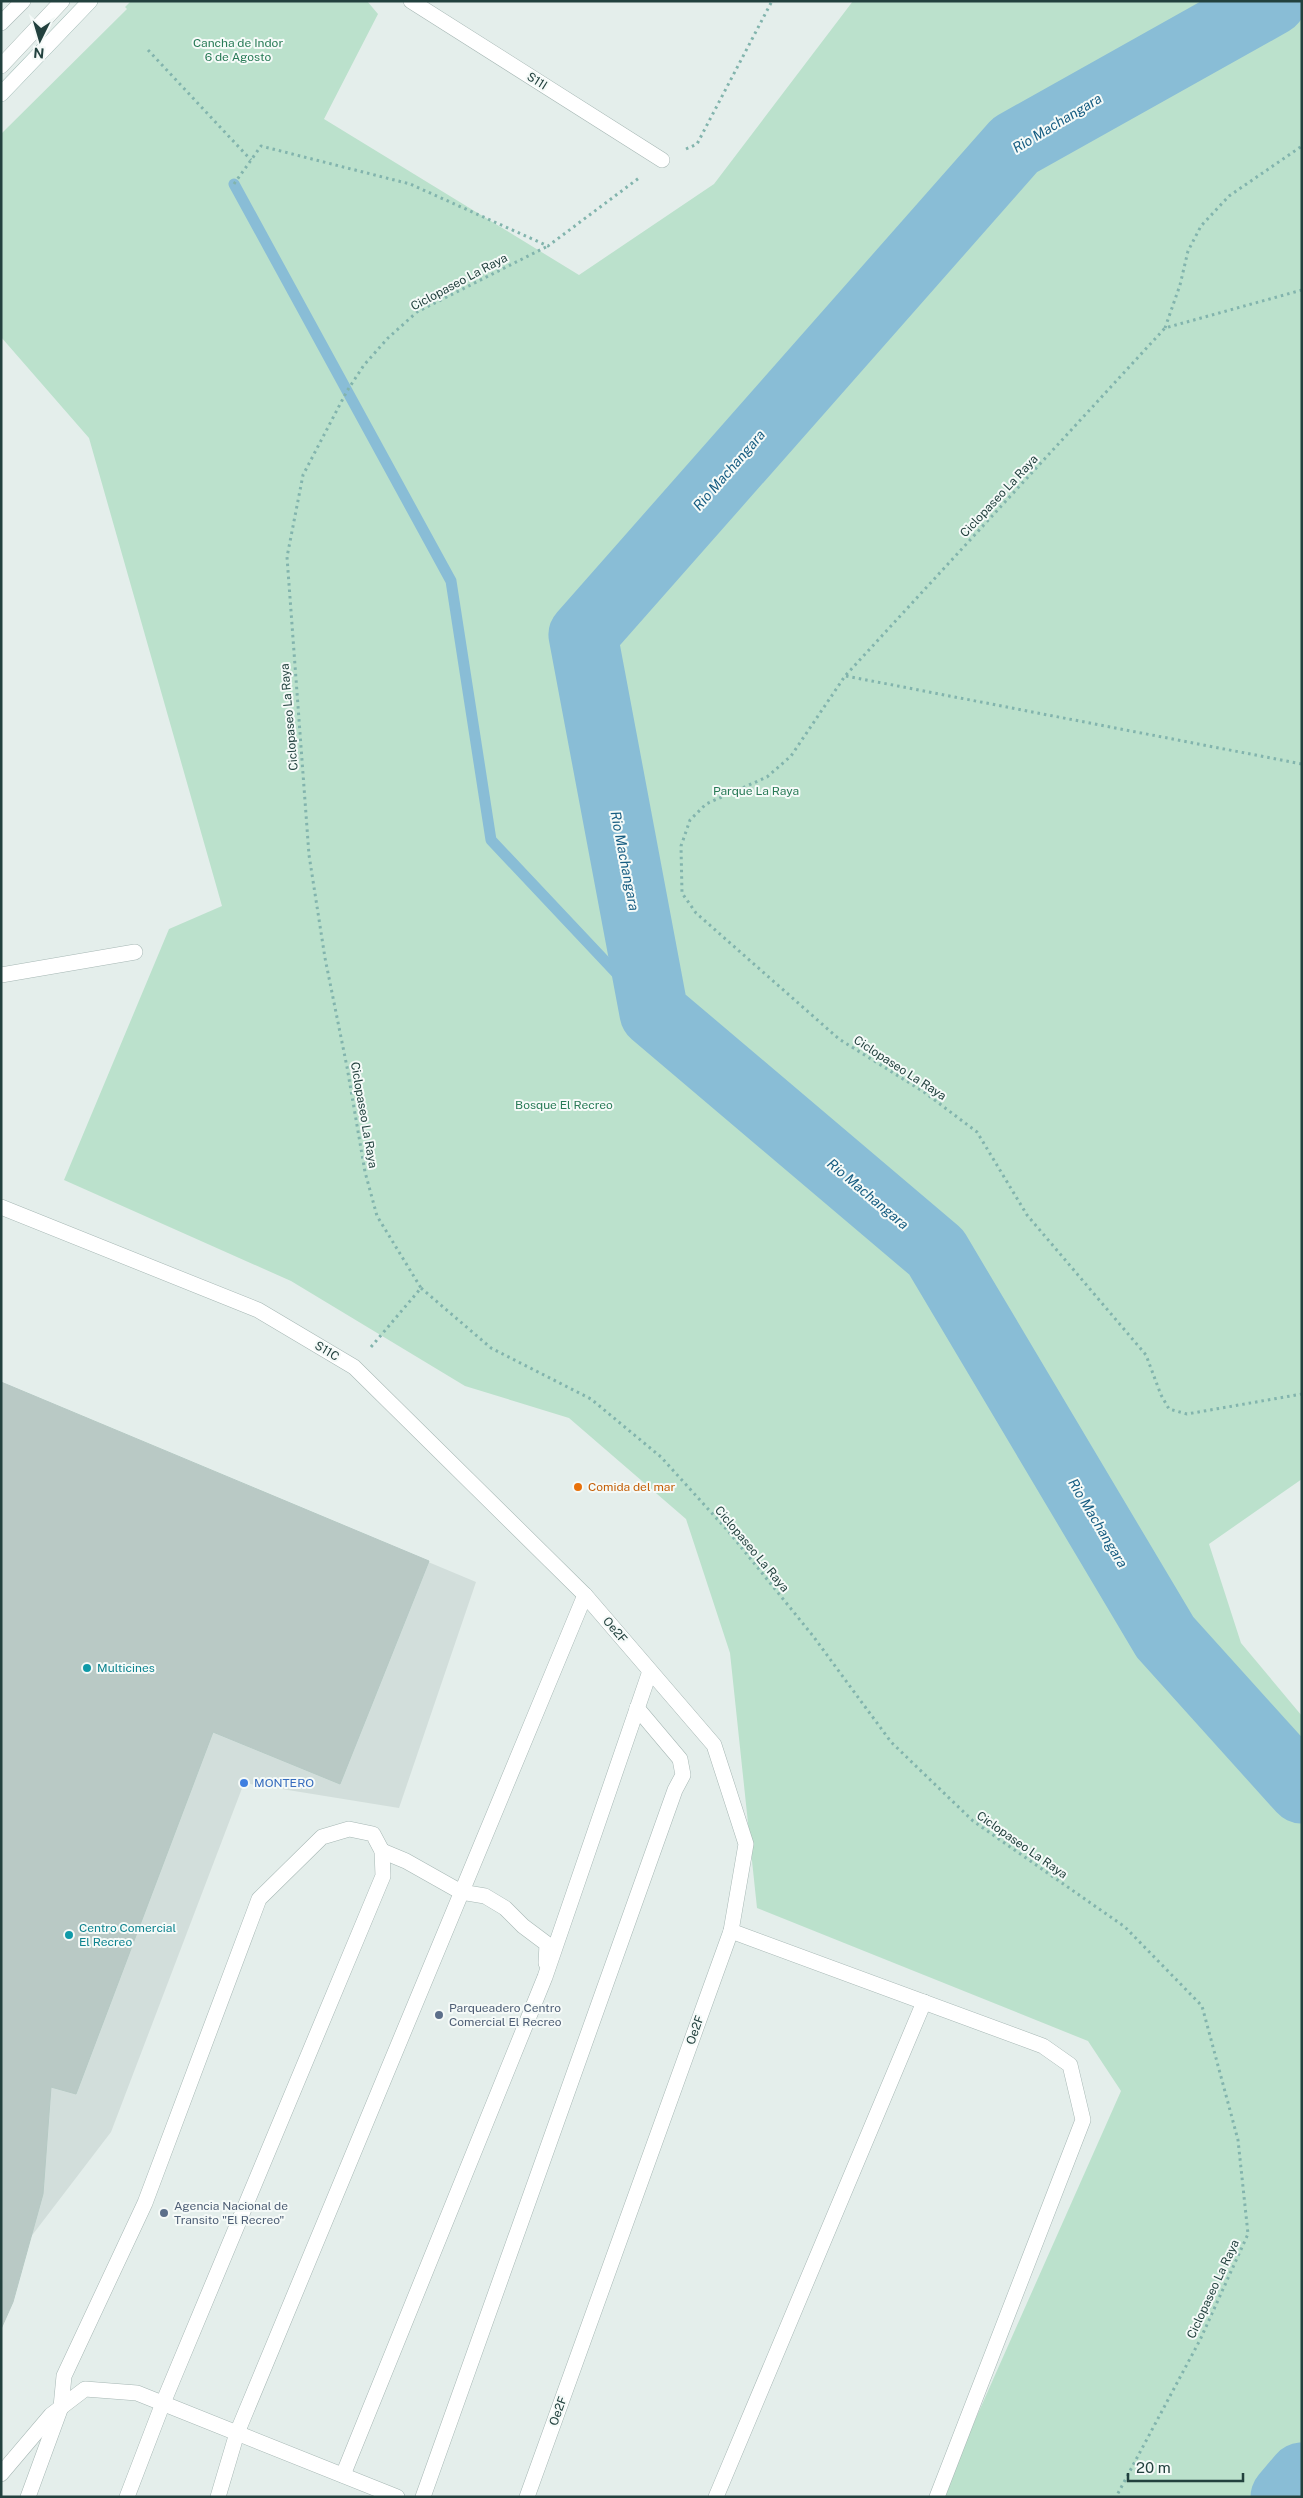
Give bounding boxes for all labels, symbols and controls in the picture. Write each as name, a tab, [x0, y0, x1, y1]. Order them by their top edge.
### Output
north arrow	[15, 15, 65, 65]
park label: Cancha de Indor 6 de Agosto	[193, 36, 283, 64]
text: N	[33, 45, 45, 61]
street label: S11I	[524, 69, 550, 93]
water label: Rio Machangara	[1010, 90, 1104, 156]
street label: Ciclopaseo La Raya	[408, 251, 510, 313]
water label: Rio Machangara	[690, 427, 768, 513]
street label: Ciclopaseo La Raya	[957, 452, 1041, 540]
street label: Ciclopaseo La Raya	[277, 663, 301, 771]
park label: Parque La Raya	[713, 784, 799, 798]
water label: Rio Machangara	[607, 810, 643, 912]
street label: Ciclopaseo La Raya	[851, 1033, 949, 1103]
street label: Ciclopaseo La Raya	[348, 1061, 380, 1169]
park label: Bosque El Recreo	[515, 1098, 613, 1112]
water label: Rio Machangara	[824, 1155, 912, 1233]
street label: S11C	[312, 1338, 342, 1364]
water label: Rio Machangara	[1065, 1476, 1131, 1570]
place label: Comida del mar	[588, 1480, 675, 1494]
marker: Comida del mar	[572, 1481, 584, 1493]
street label: Ciclopaseo La Raya	[712, 1503, 792, 1595]
street label: Oe2F	[600, 1614, 630, 1646]
place label: Multicines	[97, 1661, 155, 1675]
marker: Multicines	[81, 1662, 93, 1674]
place label: MONTERO	[254, 1776, 314, 1790]
marker: MONTERO	[238, 1777, 250, 1789]
street label: Ciclopaseo La Raya	[974, 1808, 1070, 1882]
place label: Centro Comercial El Recreo	[79, 1921, 176, 1949]
marker: Centro Comercial El Recreo	[63, 1929, 75, 1941]
place label: Parqueadero Centro Comercial El Recreo	[449, 2001, 562, 2029]
marker: Parqueadero Centro Comercial El Recreo	[433, 2009, 445, 2021]
street label: Oe2F	[683, 2014, 707, 2046]
place label: Agencia Nacional de Transito "El Recreo"	[174, 2199, 288, 2227]
marker: Agencia Nacional de Transito "El Recreo"	[158, 2207, 170, 2219]
street label: Ciclopaseo La Raya	[1184, 2237, 1242, 2341]
street label: Oe2F	[546, 2395, 570, 2427]
scale bar	[1128, 2450, 1243, 2482]
text: 20 m	[1136, 2459, 1171, 2476]

